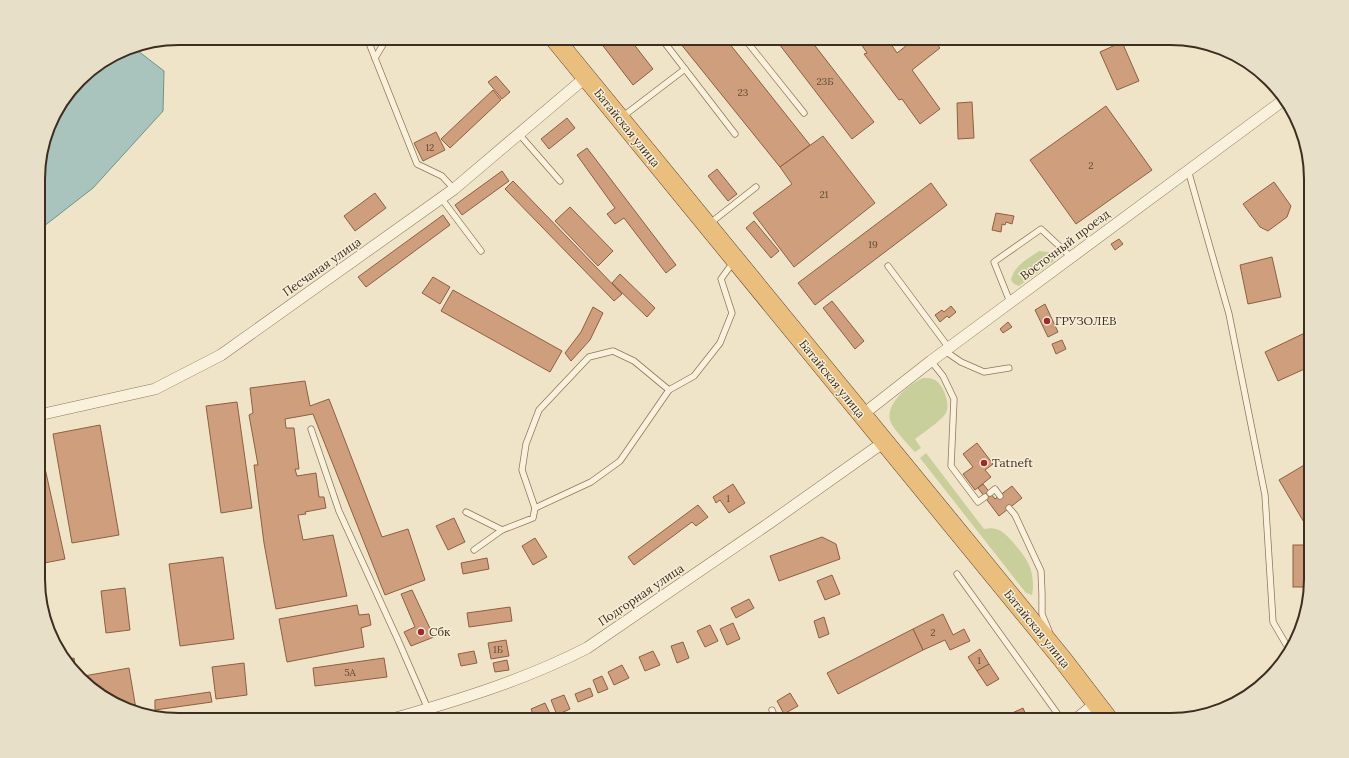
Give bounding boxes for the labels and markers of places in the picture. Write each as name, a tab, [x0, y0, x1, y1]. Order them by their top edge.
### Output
place label: ГРУЗОЛЕВ	[1055, 313, 1116, 328]
marker: ГРУЗОЛЕВ	[1042, 316, 1052, 326]
place label: Tatneft	[992, 455, 1033, 470]
marker: Tatneft	[979, 458, 989, 468]
place label: Сбк	[429, 624, 451, 639]
marker: Сбк	[416, 627, 426, 637]

